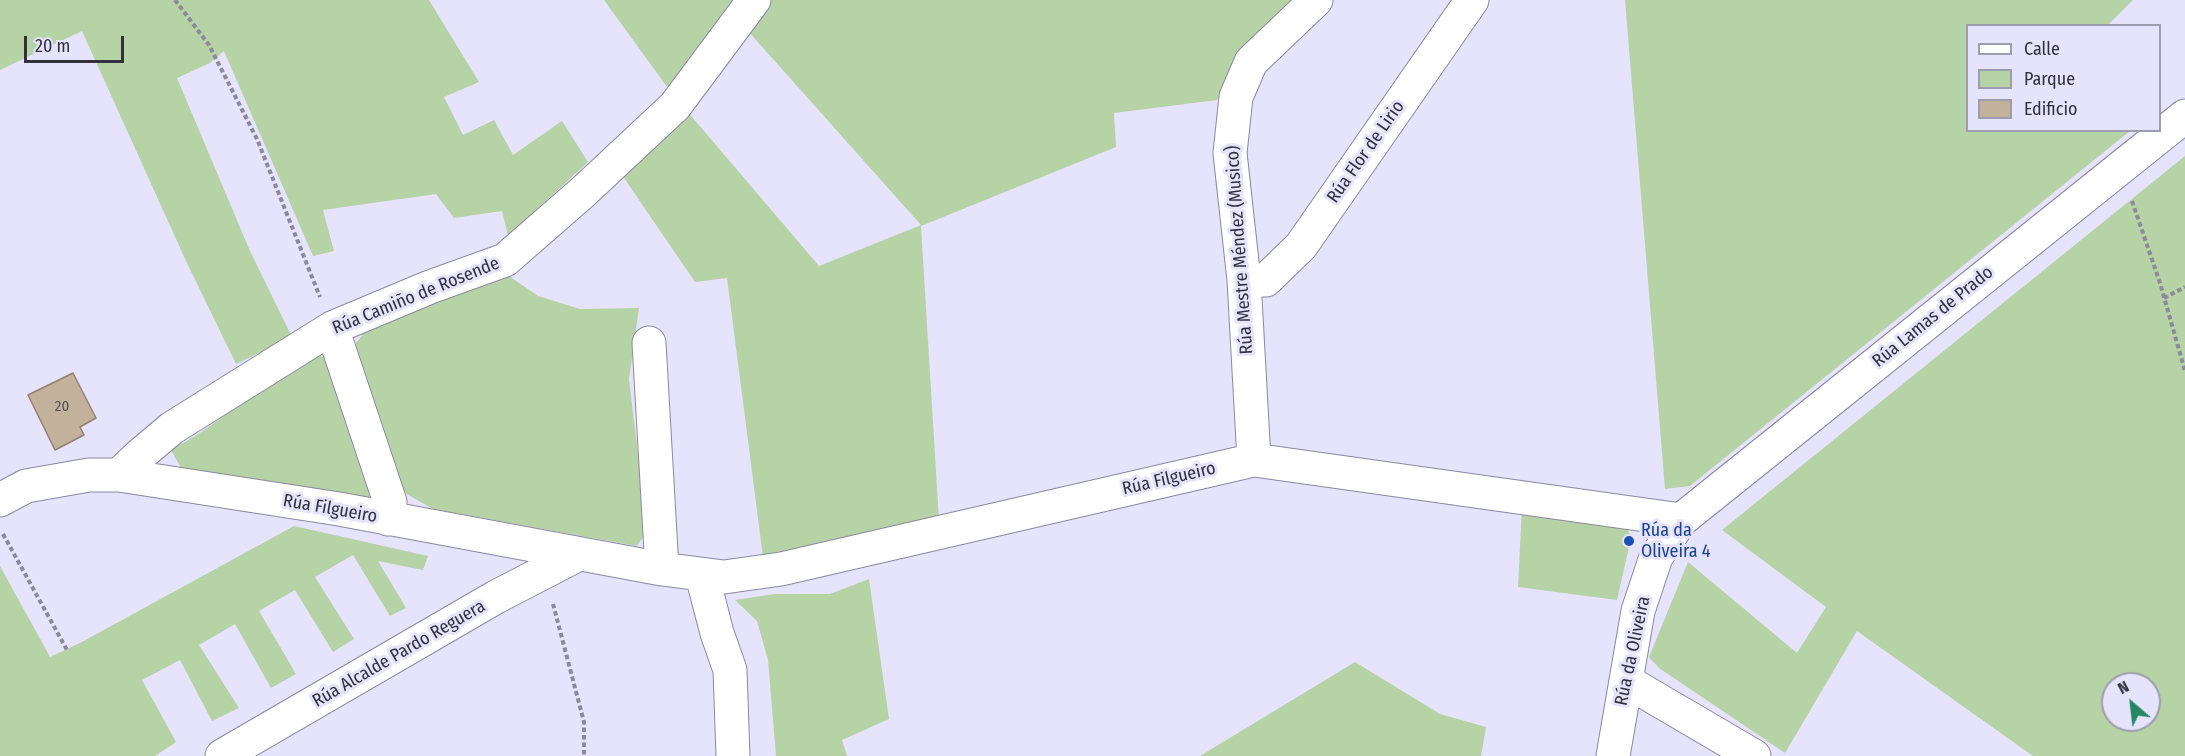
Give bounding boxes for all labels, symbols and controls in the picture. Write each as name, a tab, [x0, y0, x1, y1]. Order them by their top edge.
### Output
scale bar	[27, 24, 128, 62]
legend	[1966, 24, 2161, 132]
text: 20 m	[35, 35, 70, 57]
text: Calle	[2024, 38, 2060, 60]
text: Parque	[2024, 68, 2075, 90]
street label: Rúa Flor de Lirio	[1323, 97, 1409, 207]
text: Edificio	[2024, 98, 2077, 120]
street label: Rúa Mestre Méndez (Musico)	[1222, 145, 1258, 355]
street label: Rúa Camiño de Rosende	[329, 253, 503, 339]
street label: Rúa Lamas de Prado	[1868, 262, 1998, 372]
house number: 20	[55, 398, 69, 416]
street label: Rúa Filgueiro	[1120, 458, 1218, 500]
street label: Rúa Filgueiro	[281, 490, 379, 528]
place label: Rúa da Oliveira 4	[1641, 520, 1710, 562]
marker: Rúa da Oliveira 4	[1622, 534, 1636, 548]
street label: Rúa da Oliveira	[1611, 594, 1655, 708]
street label: Rúa Alcalde Pardo Reguera	[309, 596, 489, 712]
north arrow	[2101, 672, 2161, 732]
text: N	[2115, 677, 2132, 698]

